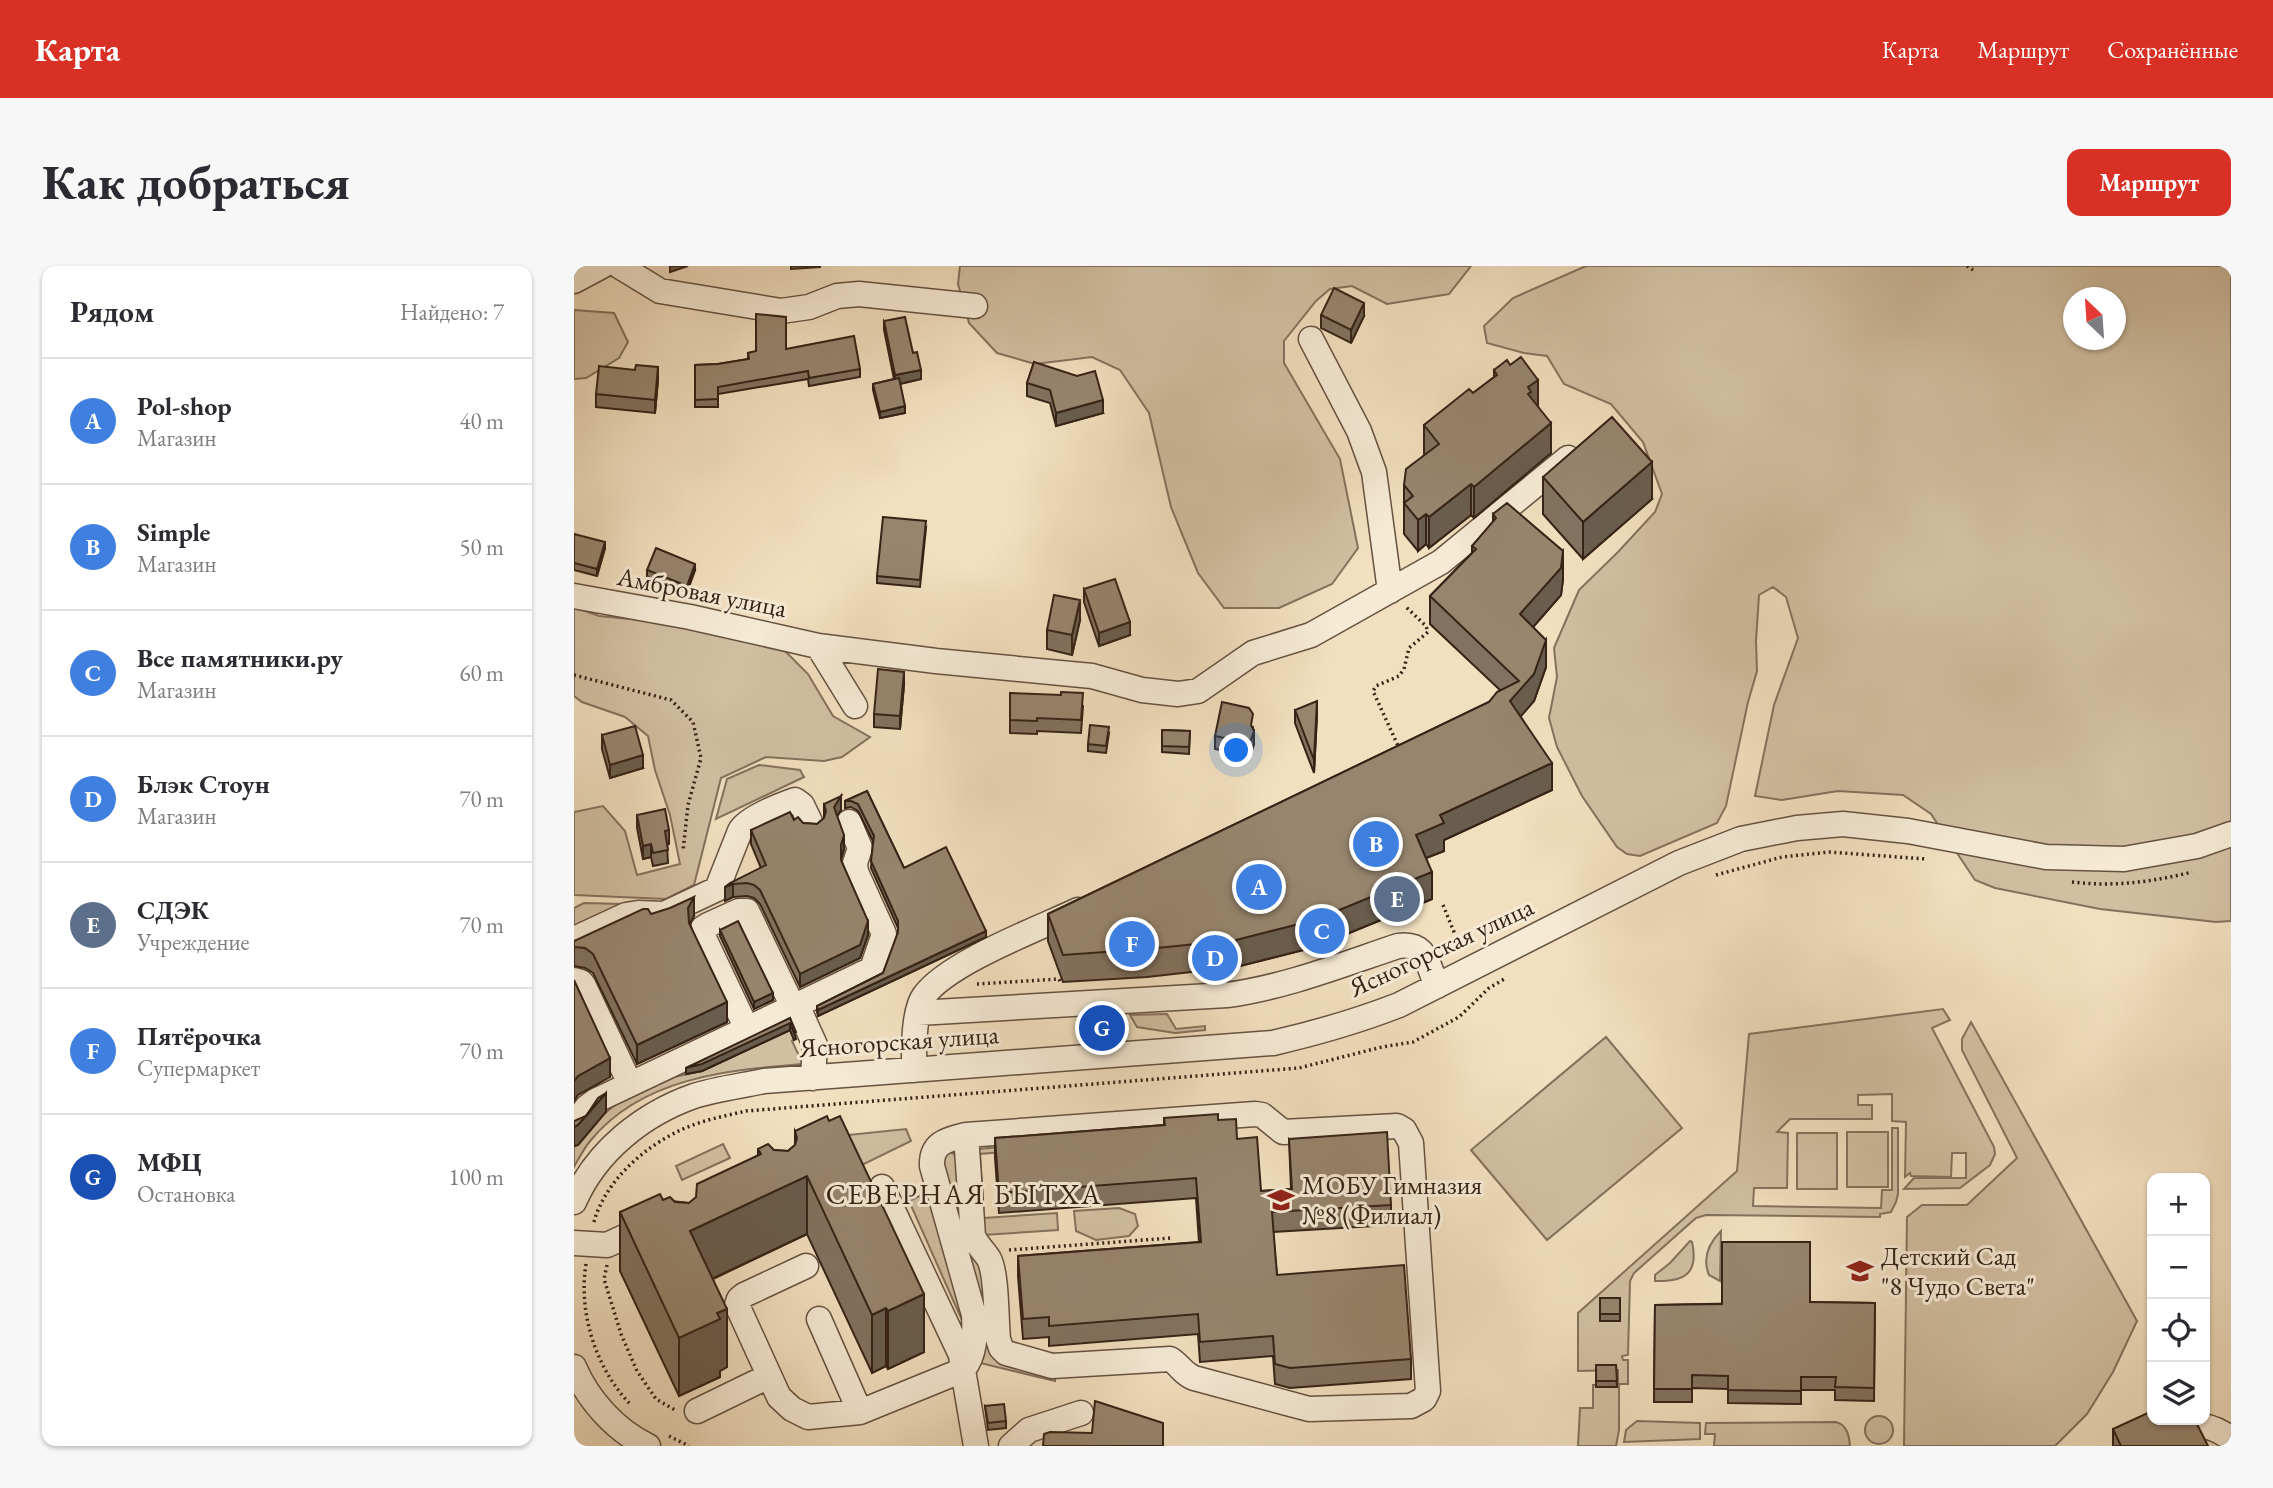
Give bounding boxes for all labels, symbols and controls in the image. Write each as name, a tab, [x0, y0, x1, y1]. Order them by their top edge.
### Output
text: Карта	[35, 28, 120, 71]
text: Карта	[1882, 34, 1939, 65]
text: Маршрут	[1977, 34, 2069, 65]
text: Сохранённые	[2107, 34, 2238, 65]
button: Маршрут	[2067, 149, 2231, 216]
text: Как добраться	[42, 150, 350, 214]
north arrow	[2063, 287, 2126, 350]
text: Рядом	[70, 292, 154, 331]
text: Найдено: 7	[400, 297, 504, 327]
text: Pol-shop	[137, 389, 232, 423]
text: A	[85, 406, 101, 436]
text: 40 m	[459, 406, 504, 436]
text: Магазин	[137, 423, 216, 453]
text: Simple	[137, 515, 210, 549]
text: B	[86, 532, 100, 562]
text: 50 m	[459, 532, 504, 562]
text: Магазин	[137, 549, 216, 579]
street label: Амбровая улица	[613, 559, 790, 625]
text: Все памятники.ру	[137, 641, 343, 675]
text: C	[85, 658, 101, 688]
text: 60 m	[459, 658, 504, 688]
text: Магазин	[137, 675, 216, 705]
your location	[1219, 733, 1253, 767]
text: Блэк Стоун	[137, 767, 270, 801]
text: D	[84, 784, 102, 814]
text: 70 m	[459, 784, 504, 814]
text: Магазин	[137, 801, 216, 831]
pin: B	[1353, 818, 1399, 870]
pin: A	[1236, 861, 1282, 913]
pin: E	[1374, 873, 1420, 925]
street label: Ясногорская улица	[1342, 889, 1539, 1005]
text: СДЭК	[137, 893, 209, 927]
pin: C	[1299, 905, 1345, 957]
text: E	[86, 910, 100, 940]
text: 70 m	[459, 910, 504, 940]
pin: F	[1109, 918, 1155, 970]
text: Учреждение	[137, 927, 250, 957]
pin: D	[1192, 932, 1238, 984]
pin: G	[1079, 1002, 1125, 1054]
street label: Ясногорская улица	[797, 1017, 1000, 1065]
text: Пятёрочка	[137, 1019, 261, 1053]
text: F	[87, 1036, 99, 1066]
text: 70 m	[459, 1036, 504, 1066]
text: Супермаркет	[137, 1053, 260, 1083]
text: МФЦ	[137, 1145, 201, 1179]
text: G	[85, 1162, 101, 1192]
text: 100 m	[448, 1162, 504, 1192]
place label: МОБУ Гимназия №8 (Филиал)	[1302, 1168, 1482, 1232]
map controls	[2147, 1173, 2210, 1425]
button: +	[2147, 1173, 2210, 1236]
district label: СЕВЕРНАЯ БЫТХА	[826, 1176, 1102, 1212]
text: Остановка	[137, 1179, 235, 1209]
school or university icon: МОБУ Гимназия №8 (Филиал)	[1266, 1185, 1296, 1215]
button: −	[2147, 1236, 2210, 1299]
place label: Детский Сад "8 Чудо Света"	[1881, 1239, 2035, 1303]
school or university icon: Детский Сад "8 Чудо Света"	[1845, 1256, 1875, 1286]
button: locate	[2147, 1299, 2210, 1362]
button: layers	[2147, 1362, 2210, 1425]

